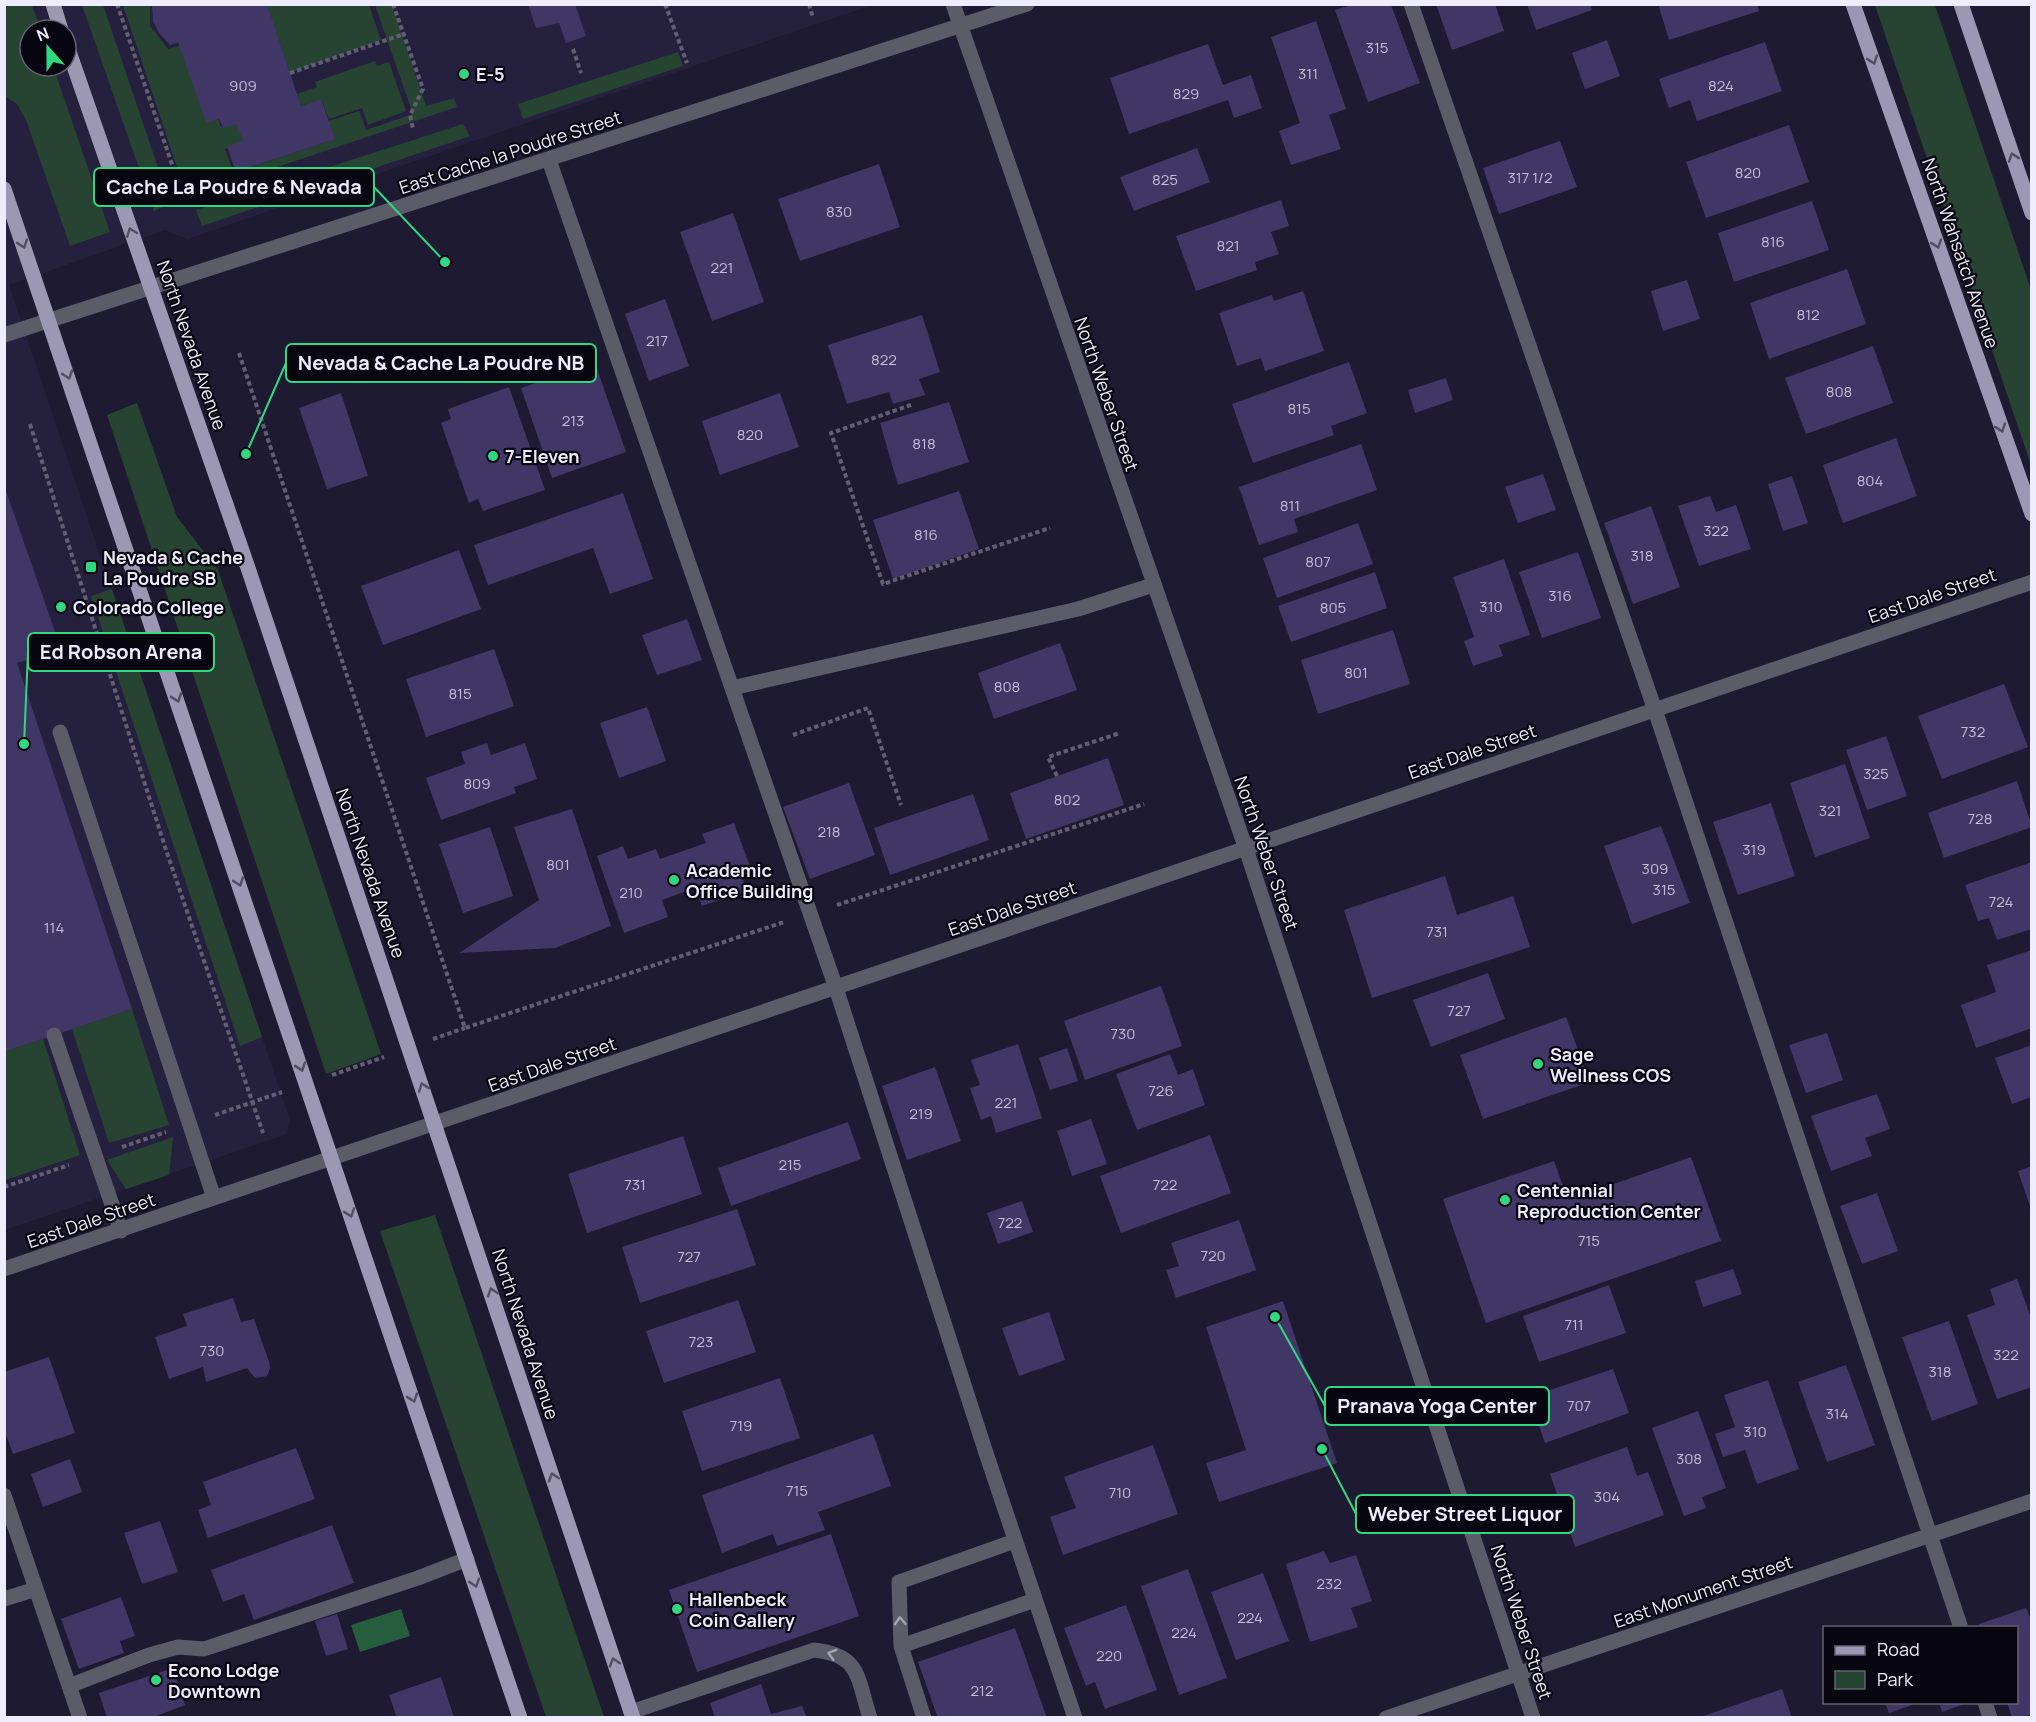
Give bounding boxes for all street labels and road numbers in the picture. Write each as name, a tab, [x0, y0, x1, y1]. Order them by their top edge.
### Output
street label: East Cache la Poudre Street	[396, 105, 624, 199]
street label: North Wahsatch Avenue	[1917, 155, 2005, 351]
street label: North Nevada Avenue	[152, 257, 232, 433]
street label: North Weber Street	[1069, 314, 1145, 474]
street label: East Dale Street	[1865, 562, 1999, 628]
street label: East Dale Street	[1405, 718, 1539, 784]
street label: North Weber Street	[1229, 773, 1305, 933]
street label: North Nevada Avenue	[331, 785, 411, 961]
street label: East Dale Street	[945, 875, 1079, 941]
street label: East Dale Street	[485, 1031, 619, 1097]
street label: East Dale Street	[24, 1187, 158, 1253]
street label: North Nevada Avenue	[487, 1246, 565, 1422]
street label: North Weber Street	[1486, 1542, 1558, 1702]
street label: East Monument Street	[1610, 1549, 1796, 1633]

